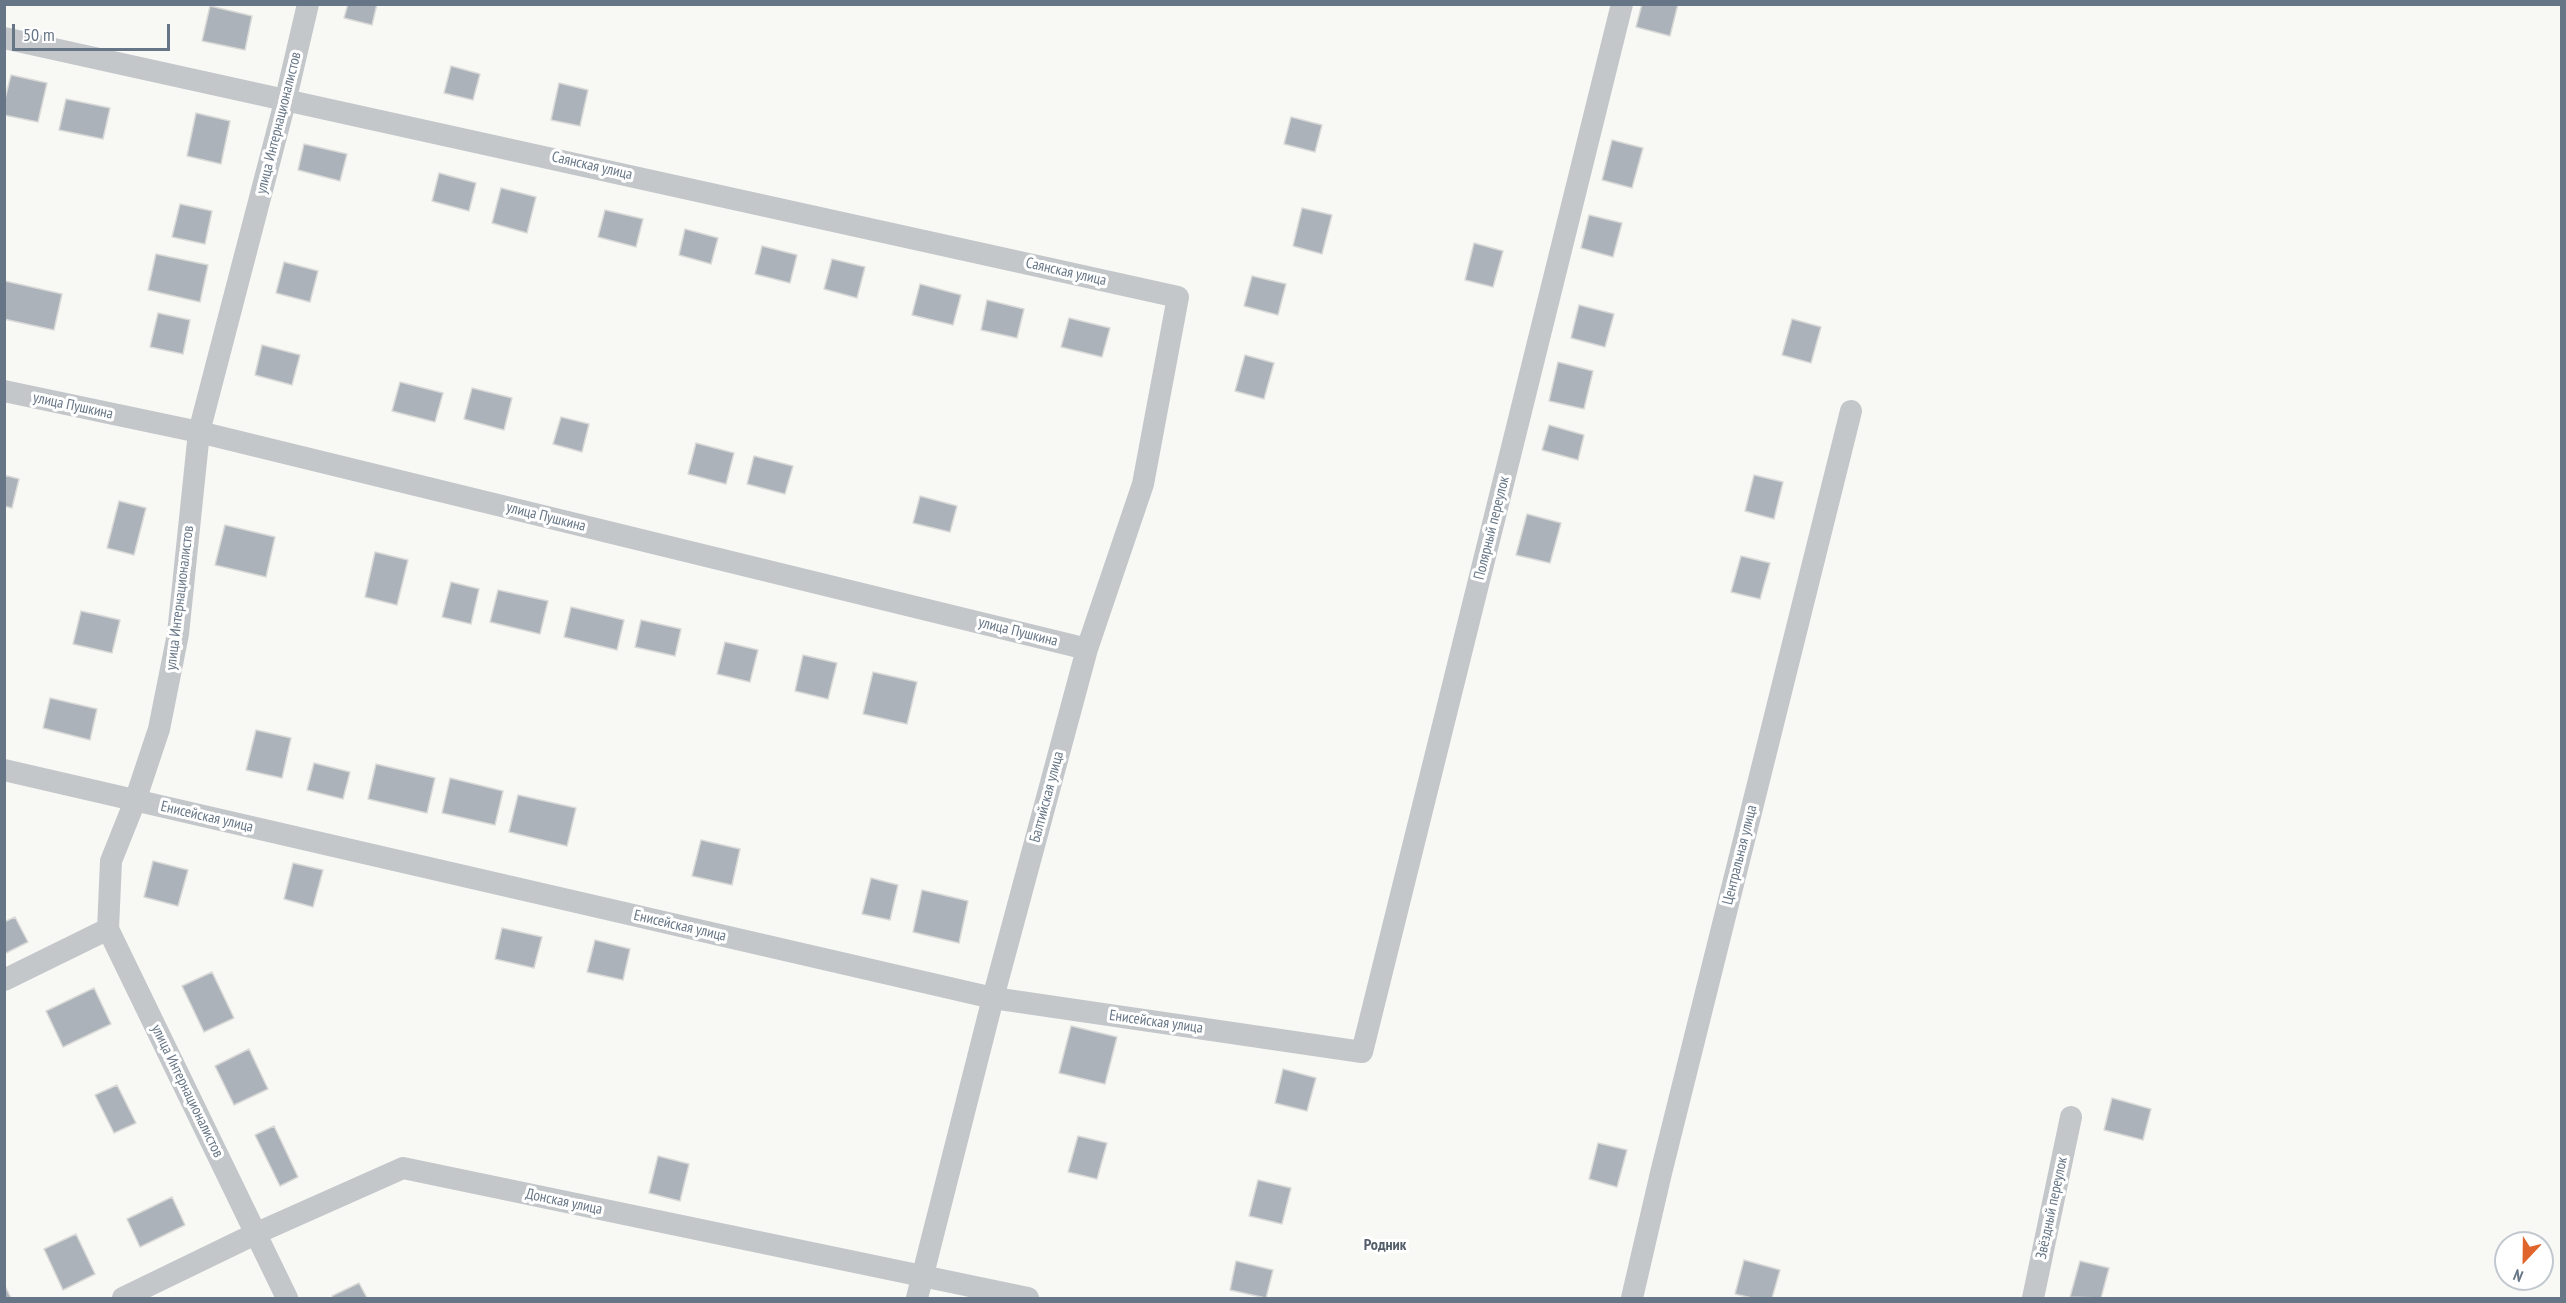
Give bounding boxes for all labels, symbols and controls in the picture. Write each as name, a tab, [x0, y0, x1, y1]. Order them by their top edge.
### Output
scale bar	[15, 12, 172, 50]
text: 50 m	[23, 23, 55, 46]
street label: улица Интернационалистов	[253, 50, 305, 196]
street label: Саянская улица	[550, 148, 634, 184]
street label: Саянская улица	[1024, 254, 1108, 290]
street label: улица Пушкина	[31, 389, 115, 423]
street label: Полярный переулок	[1470, 474, 1514, 582]
street label: улица Пушкина	[504, 498, 588, 536]
street label: улица Интернационалистов	[162, 525, 198, 671]
street label: улица Пушкина	[976, 613, 1060, 651]
street label: Балтийская улица	[1026, 749, 1068, 845]
street label: Енисейская улица	[159, 798, 255, 836]
street label: Центральная улица	[1719, 803, 1761, 907]
street label: Енисейская улица	[632, 907, 728, 945]
street label: Енисейская улица	[1108, 1007, 1204, 1037]
street label: улица Интернационалистов	[147, 1022, 227, 1160]
street label: Звёздный переулок	[2032, 1155, 2072, 1261]
street label: Донская улица	[524, 1185, 604, 1219]
north arrow	[2494, 1231, 2554, 1291]
district label: Родник	[1364, 1235, 1406, 1255]
text: N	[2510, 1265, 2526, 1287]

